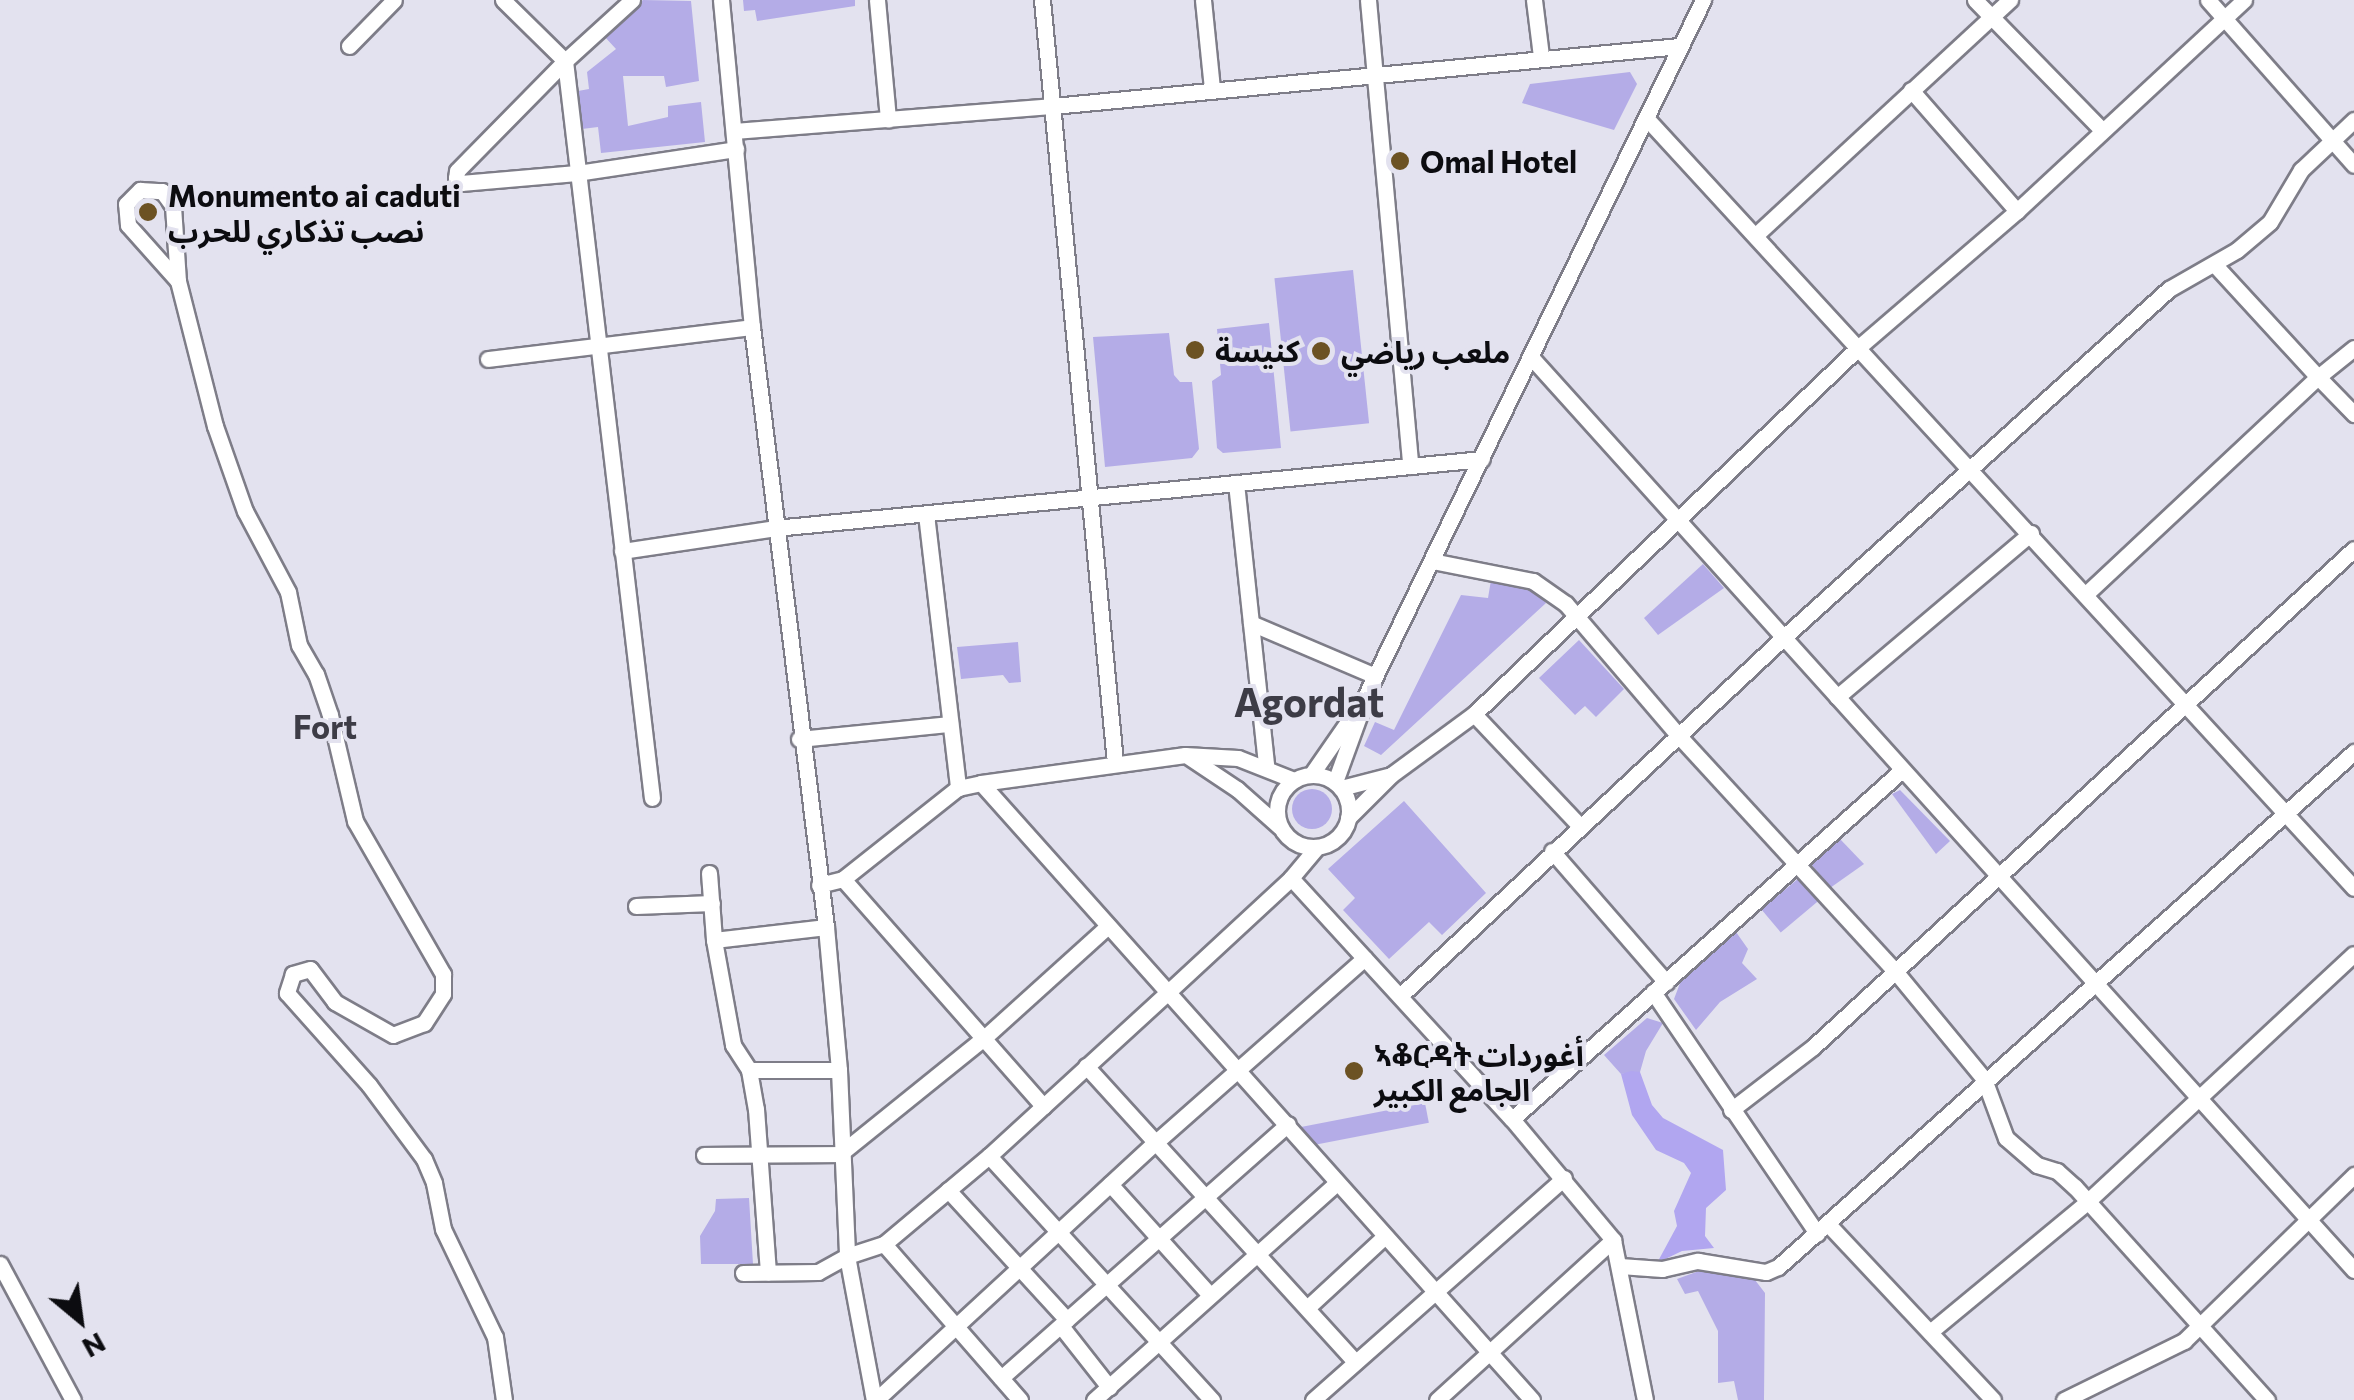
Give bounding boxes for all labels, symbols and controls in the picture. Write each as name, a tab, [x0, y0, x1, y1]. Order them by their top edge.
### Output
place label: Omal Hotel	[1420, 143, 1577, 179]
marker: Omal Hotel	[1389, 150, 1411, 172]
place label: Monumento ai caduti نصب تذكاري للحرب	[168, 177, 461, 248]
marker: Monumento ai caduti نصب تذكاري للحرب	[137, 201, 159, 223]
place label: كنيسة	[1215, 332, 1300, 368]
place label: ملعب رياضي	[1341, 333, 1510, 369]
marker: كنيسة	[1184, 339, 1206, 361]
marker: ملعب رياضي	[1310, 340, 1332, 362]
district label: Agordat	[1234, 677, 1384, 725]
district label: Fort	[293, 707, 357, 745]
place label: ኣቆርዳት أغوردات الجامع الكبير	[1374, 1036, 1584, 1106]
marker: ኣቆርዳት أغوردات الجامع الكبير	[1343, 1060, 1365, 1082]
north arrow	[30, 1270, 130, 1370]
text: N	[77, 1326, 112, 1366]

